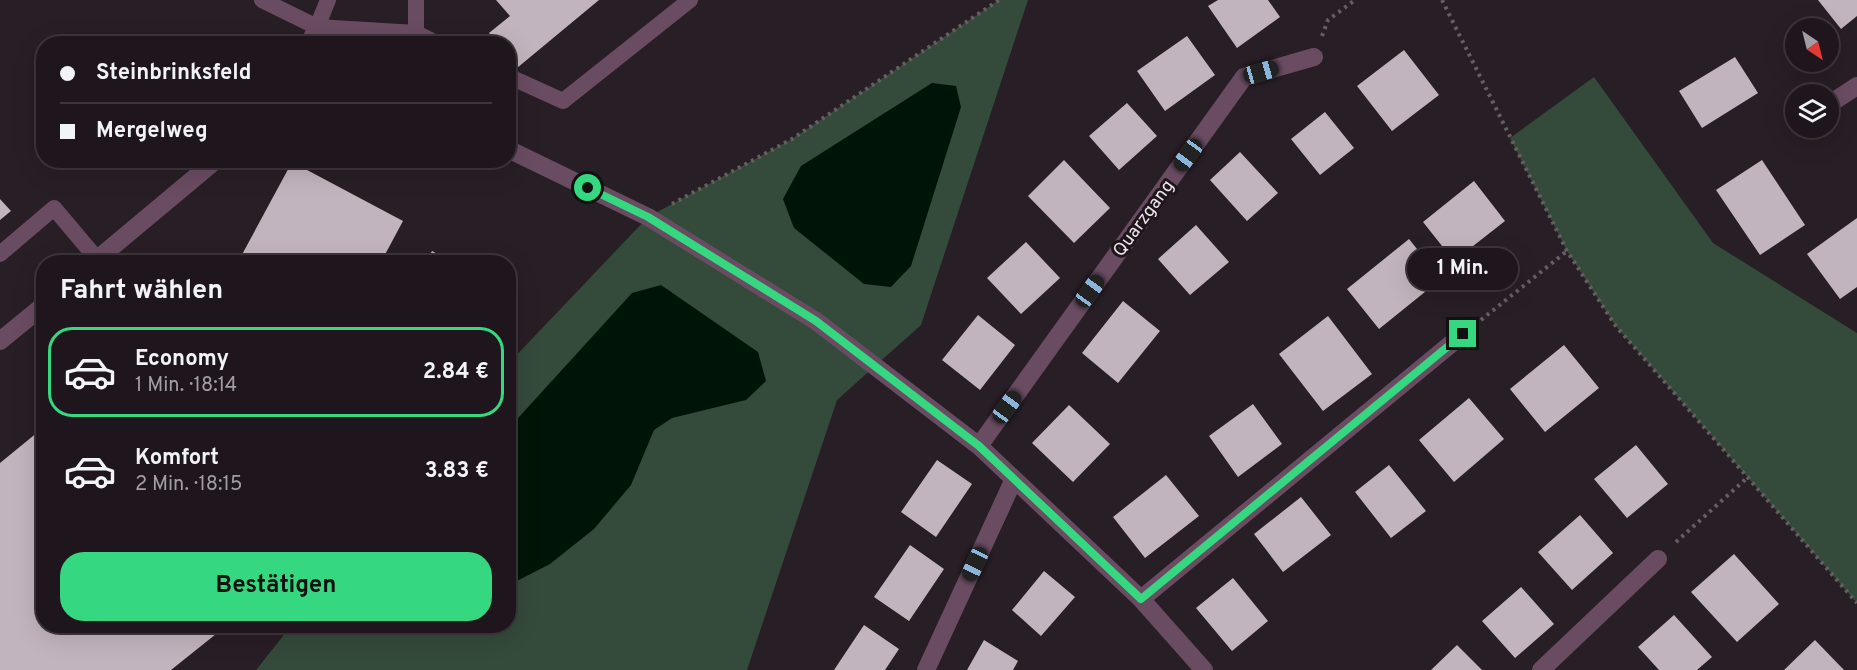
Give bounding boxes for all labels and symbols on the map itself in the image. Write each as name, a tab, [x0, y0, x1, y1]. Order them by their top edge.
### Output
north arrow	[1785, 18, 1839, 72]
car	[1241, 58, 1281, 86]
car	[1170, 135, 1206, 175]
route start	[574, 174, 601, 201]
street label: Quarzgang	[1109, 176, 1180, 262]
callout: 1 Min.	[1408, 247, 1518, 289]
car	[1072, 271, 1108, 311]
route end	[1449, 320, 1476, 347]
car	[989, 387, 1025, 427]
car	[959, 544, 991, 584]

